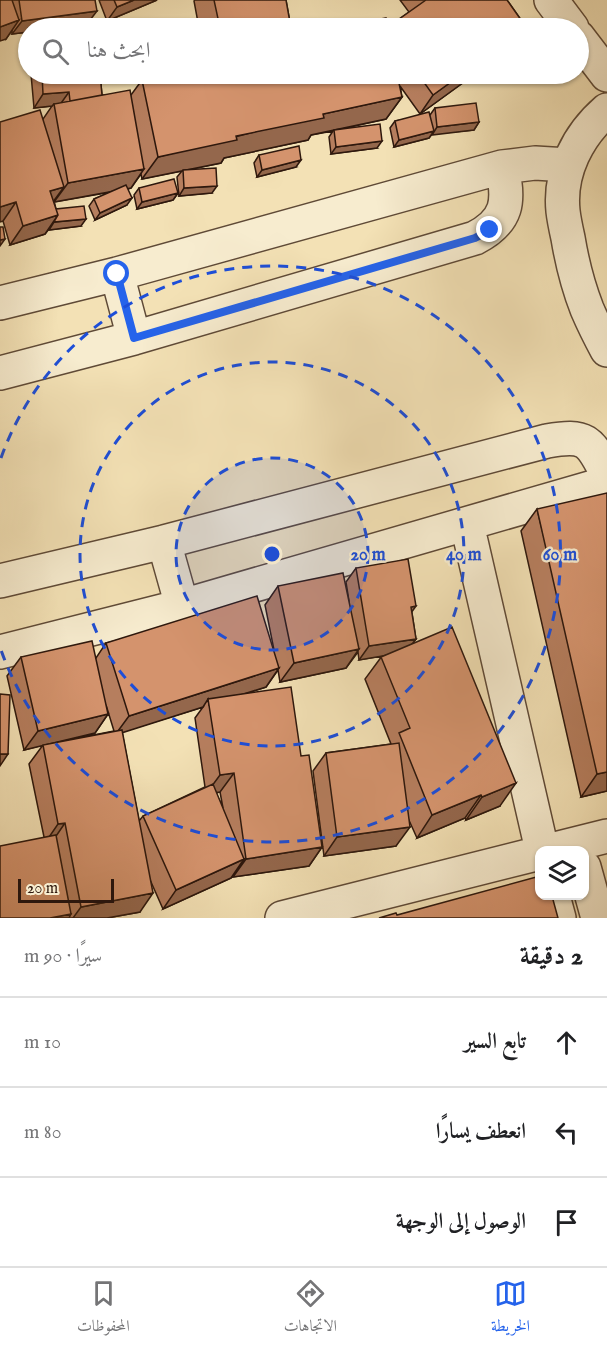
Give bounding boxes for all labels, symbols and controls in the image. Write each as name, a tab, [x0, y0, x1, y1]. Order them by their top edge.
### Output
search box	[18, 18, 589, 84]
icon: search	[39, 35, 72, 68]
text: ابحث هنا	[87, 37, 150, 65]
route end	[476, 216, 502, 242]
route start	[103, 260, 129, 286]
centre of rings	[262, 544, 282, 564]
text: 20 m	[350, 544, 386, 567]
text: 40 m	[446, 544, 482, 567]
text: 60 m	[543, 544, 577, 567]
map controls	[535, 846, 589, 900]
button: layers	[535, 846, 589, 900]
scale bar	[18, 876, 114, 904]
text: 20 m	[27, 879, 58, 899]
text: 2 دقيقة	[520, 940, 583, 973]
text: سيرًا · 90 m	[24, 944, 102, 969]
icon: ahead	[550, 1026, 583, 1059]
text: تابع السير	[464, 1028, 526, 1056]
text: 10 m	[24, 1030, 61, 1055]
icon: left	[550, 1116, 583, 1149]
text: انعطف يسارًا	[436, 1118, 526, 1146]
text: 80 m	[24, 1120, 62, 1145]
icon: arrive	[550, 1206, 583, 1239]
text: الوصول إلى الوجهة	[396, 1208, 526, 1236]
tab: المحفوظات	[77, 1277, 130, 1341]
tab: الاتجاهات	[284, 1277, 337, 1341]
tab: الخريطة	[491, 1277, 530, 1341]

